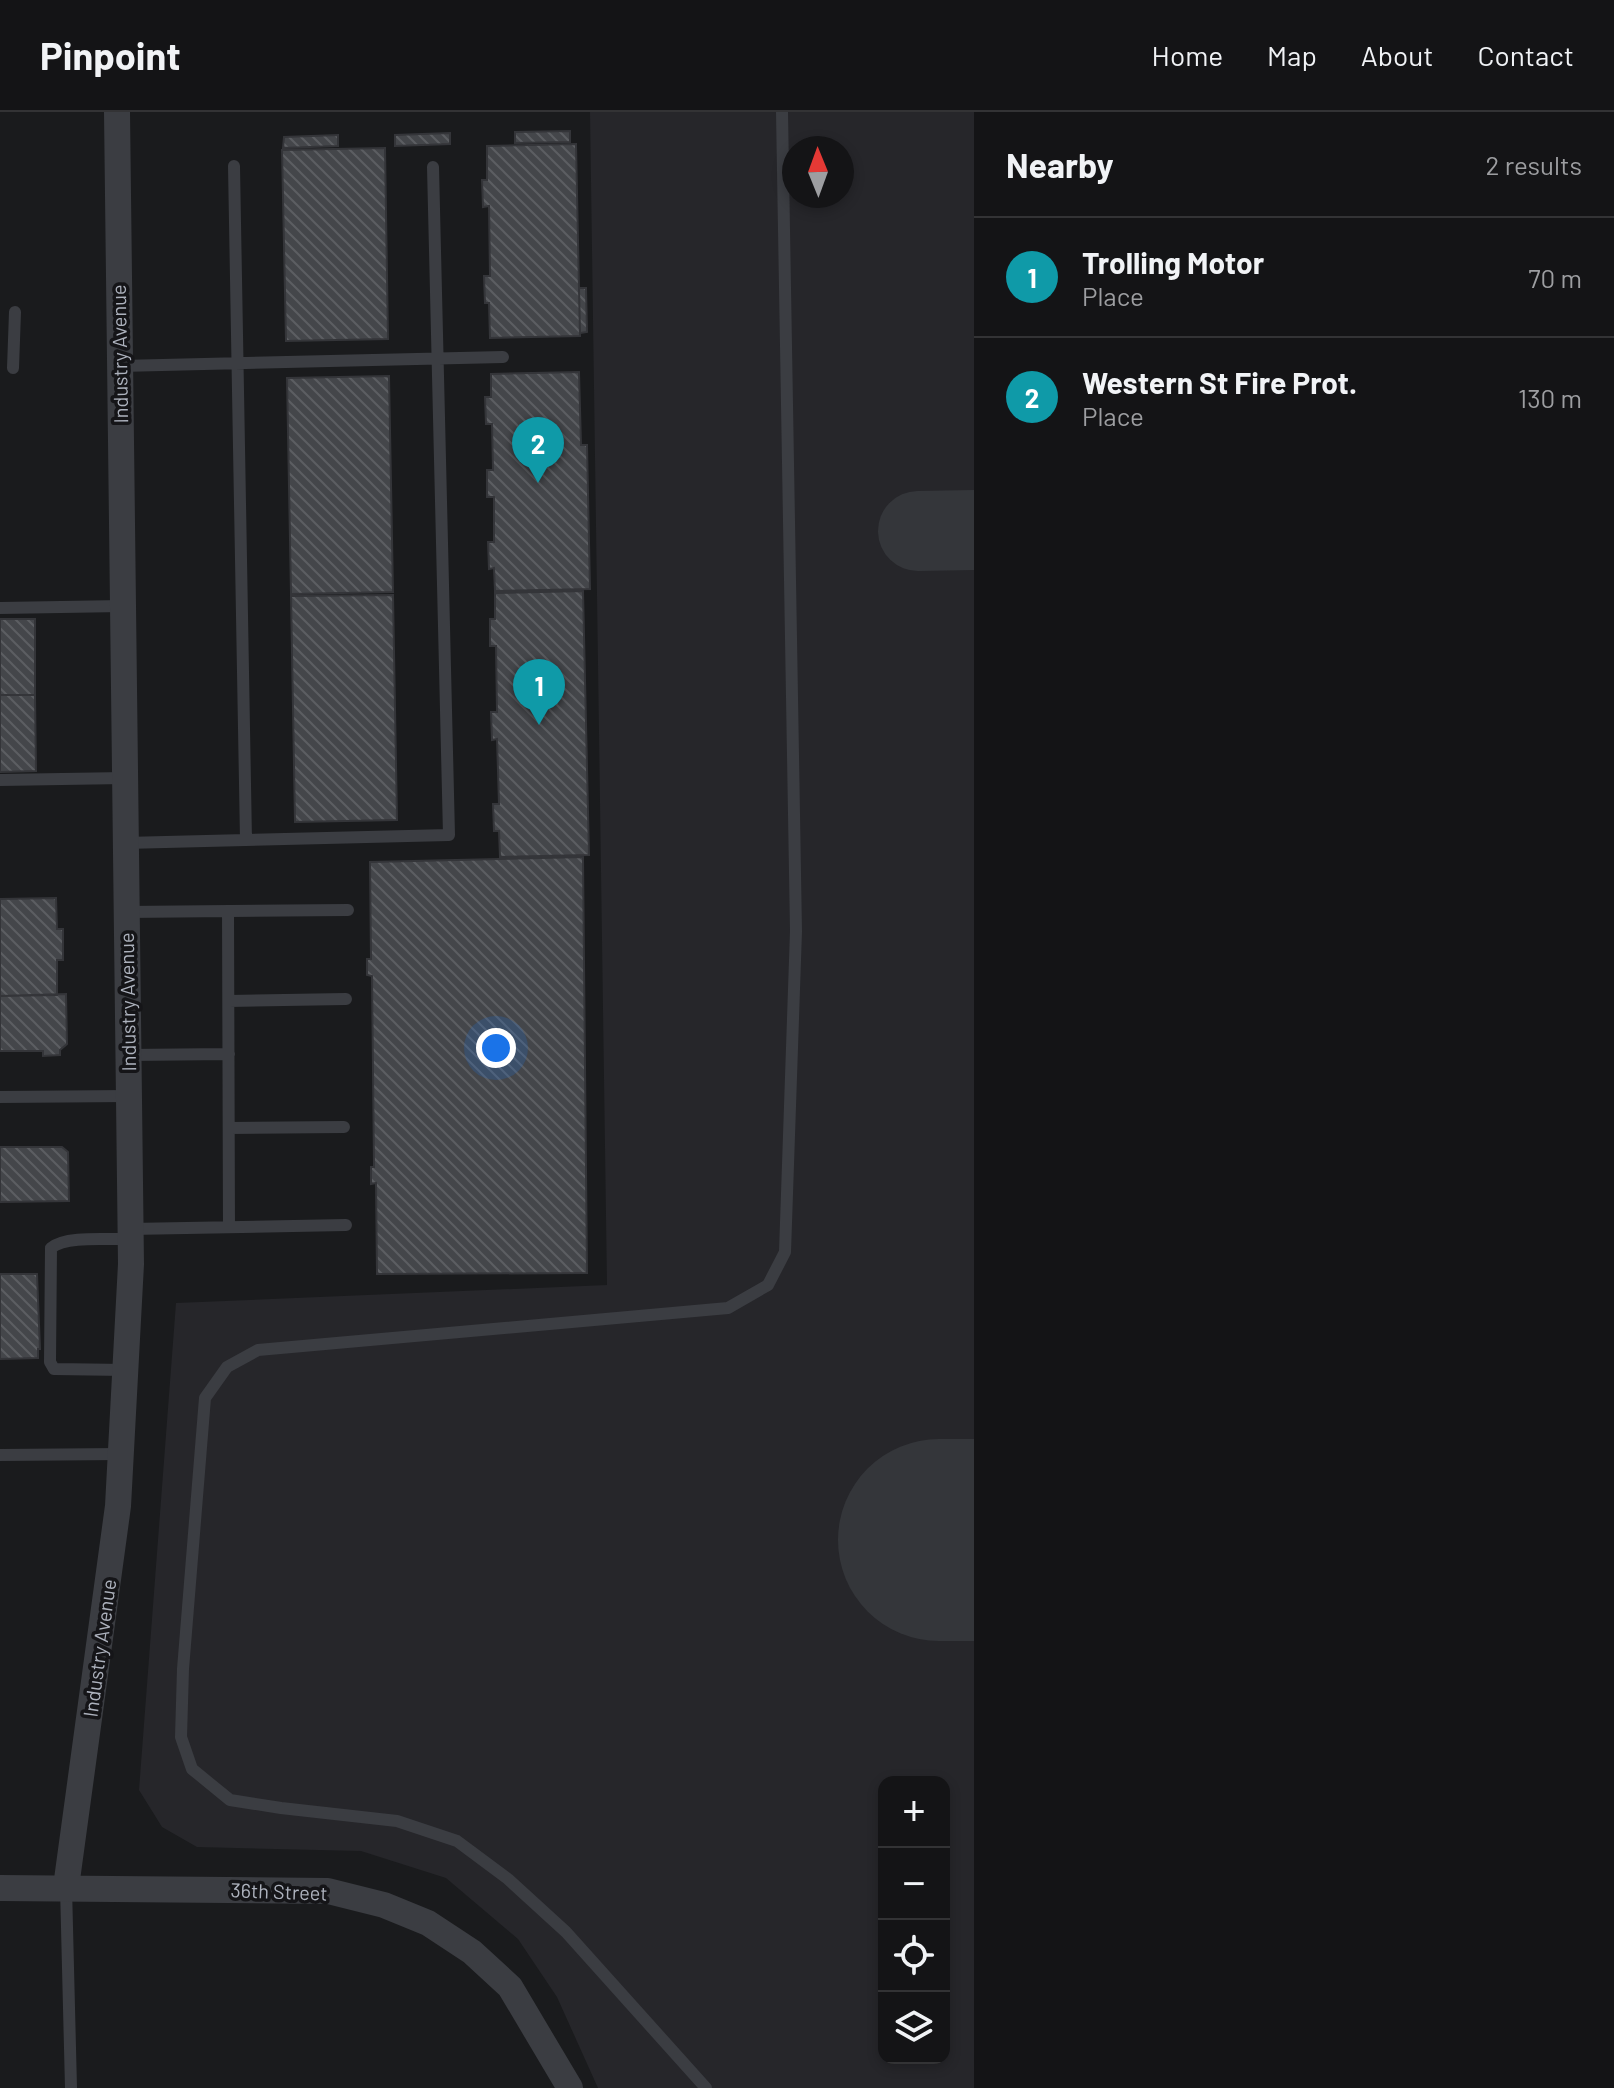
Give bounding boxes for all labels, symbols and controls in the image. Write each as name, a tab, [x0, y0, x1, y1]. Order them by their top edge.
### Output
text: Pinpoint	[40, 32, 181, 78]
text: Home	[1152, 38, 1223, 72]
text: Map	[1267, 38, 1317, 72]
text: About	[1361, 38, 1433, 72]
text: Contact	[1477, 38, 1574, 72]
north arrow	[782, 136, 854, 208]
text: Nearby	[1006, 144, 1114, 185]
text: 2 results	[1486, 149, 1582, 180]
text: Trolling Motor	[1082, 244, 1264, 280]
text: 1	[1027, 262, 1037, 293]
text: 70 m	[1528, 262, 1582, 293]
text: Place	[1082, 280, 1144, 311]
street label: Industry Avenue	[106, 284, 132, 424]
text: Western St Fire Prot.	[1082, 364, 1357, 400]
text: 2	[1025, 382, 1039, 413]
text: 130 m	[1518, 382, 1582, 413]
text: Place	[1082, 400, 1144, 431]
pin: 2	[512, 417, 564, 483]
pin: 1	[513, 659, 565, 725]
street label: Industry Avenue	[114, 932, 140, 1072]
your location	[476, 1028, 516, 1068]
street label: Industry Avenue	[77, 1578, 121, 1718]
map controls	[878, 1776, 950, 2064]
button: +	[878, 1776, 950, 1848]
button: −	[878, 1848, 950, 1920]
street label: 36th Street	[230, 1877, 328, 1905]
button: locate	[878, 1920, 950, 1992]
button: layers	[878, 1992, 950, 2064]

